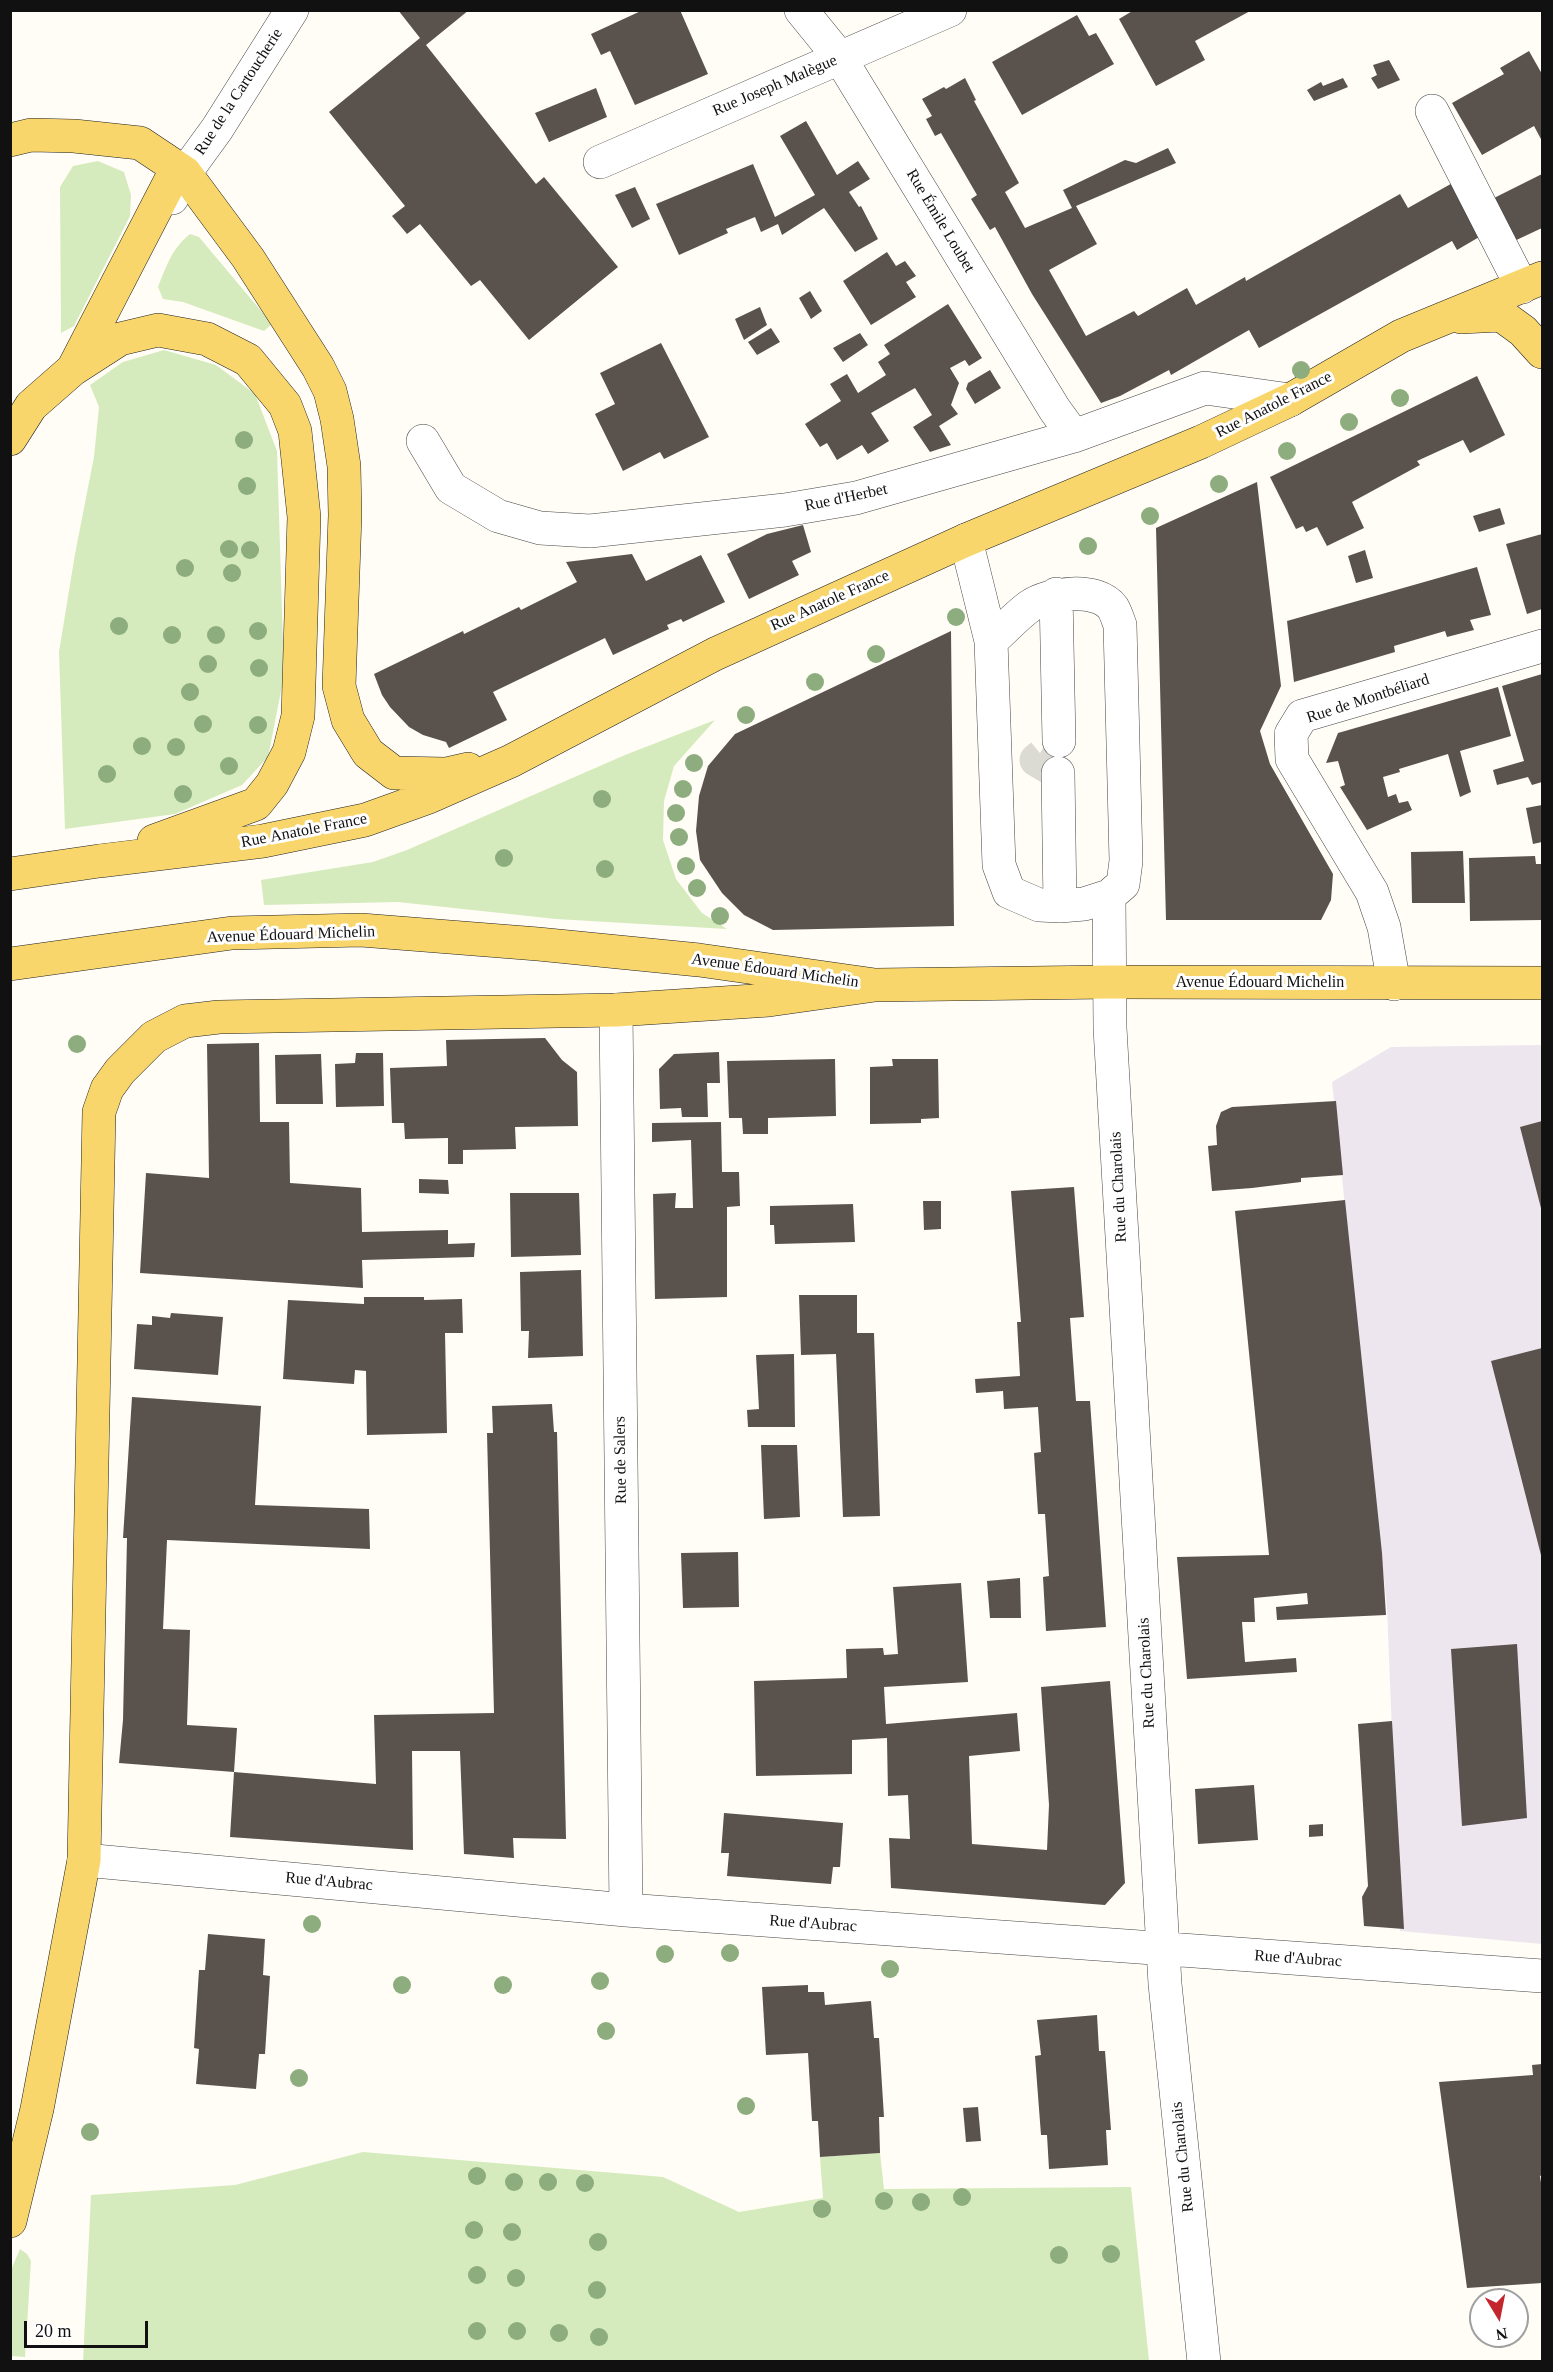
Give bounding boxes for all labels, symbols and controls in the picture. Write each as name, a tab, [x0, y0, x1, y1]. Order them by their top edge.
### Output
street label: Rue de la Cartoucherie	[191, 25, 287, 159]
street label: Rue Joseph Malègue	[710, 51, 840, 121]
street label: Rue Émile Loubet	[902, 166, 978, 276]
street label: Rue Anatole France	[1213, 367, 1335, 443]
street label: Rue d'Herbet	[803, 480, 889, 516]
street label: Rue Anatole France	[768, 566, 892, 636]
street label: Rue de Montbéliard	[1304, 670, 1432, 728]
street label: Rue Anatole France	[239, 809, 369, 853]
street label: Avenue Édouard Michelin	[206, 922, 376, 948]
street label: Avenue Édouard Michelin	[690, 950, 860, 992]
street label: Avenue Édouard Michelin	[1176, 973, 1344, 993]
street label: Rue du Charolais	[1107, 1131, 1131, 1243]
street label: Rue de Salers	[611, 1416, 631, 1504]
street label: Rue du Charolais	[1135, 1617, 1159, 1729]
street label: Rue d'Aubrac	[284, 1869, 374, 1895]
street label: Rue d'Aubrac	[769, 1911, 857, 1937]
street label: Rue d'Aubrac	[1254, 1946, 1342, 1972]
street label: Rue du Charolais	[1168, 2101, 1198, 2213]
north arrow	[1469, 2288, 1529, 2348]
scale bar	[27, 2309, 152, 2347]
text: 20 m	[35, 2321, 72, 2341]
text: N	[1495, 2325, 1509, 2344]

